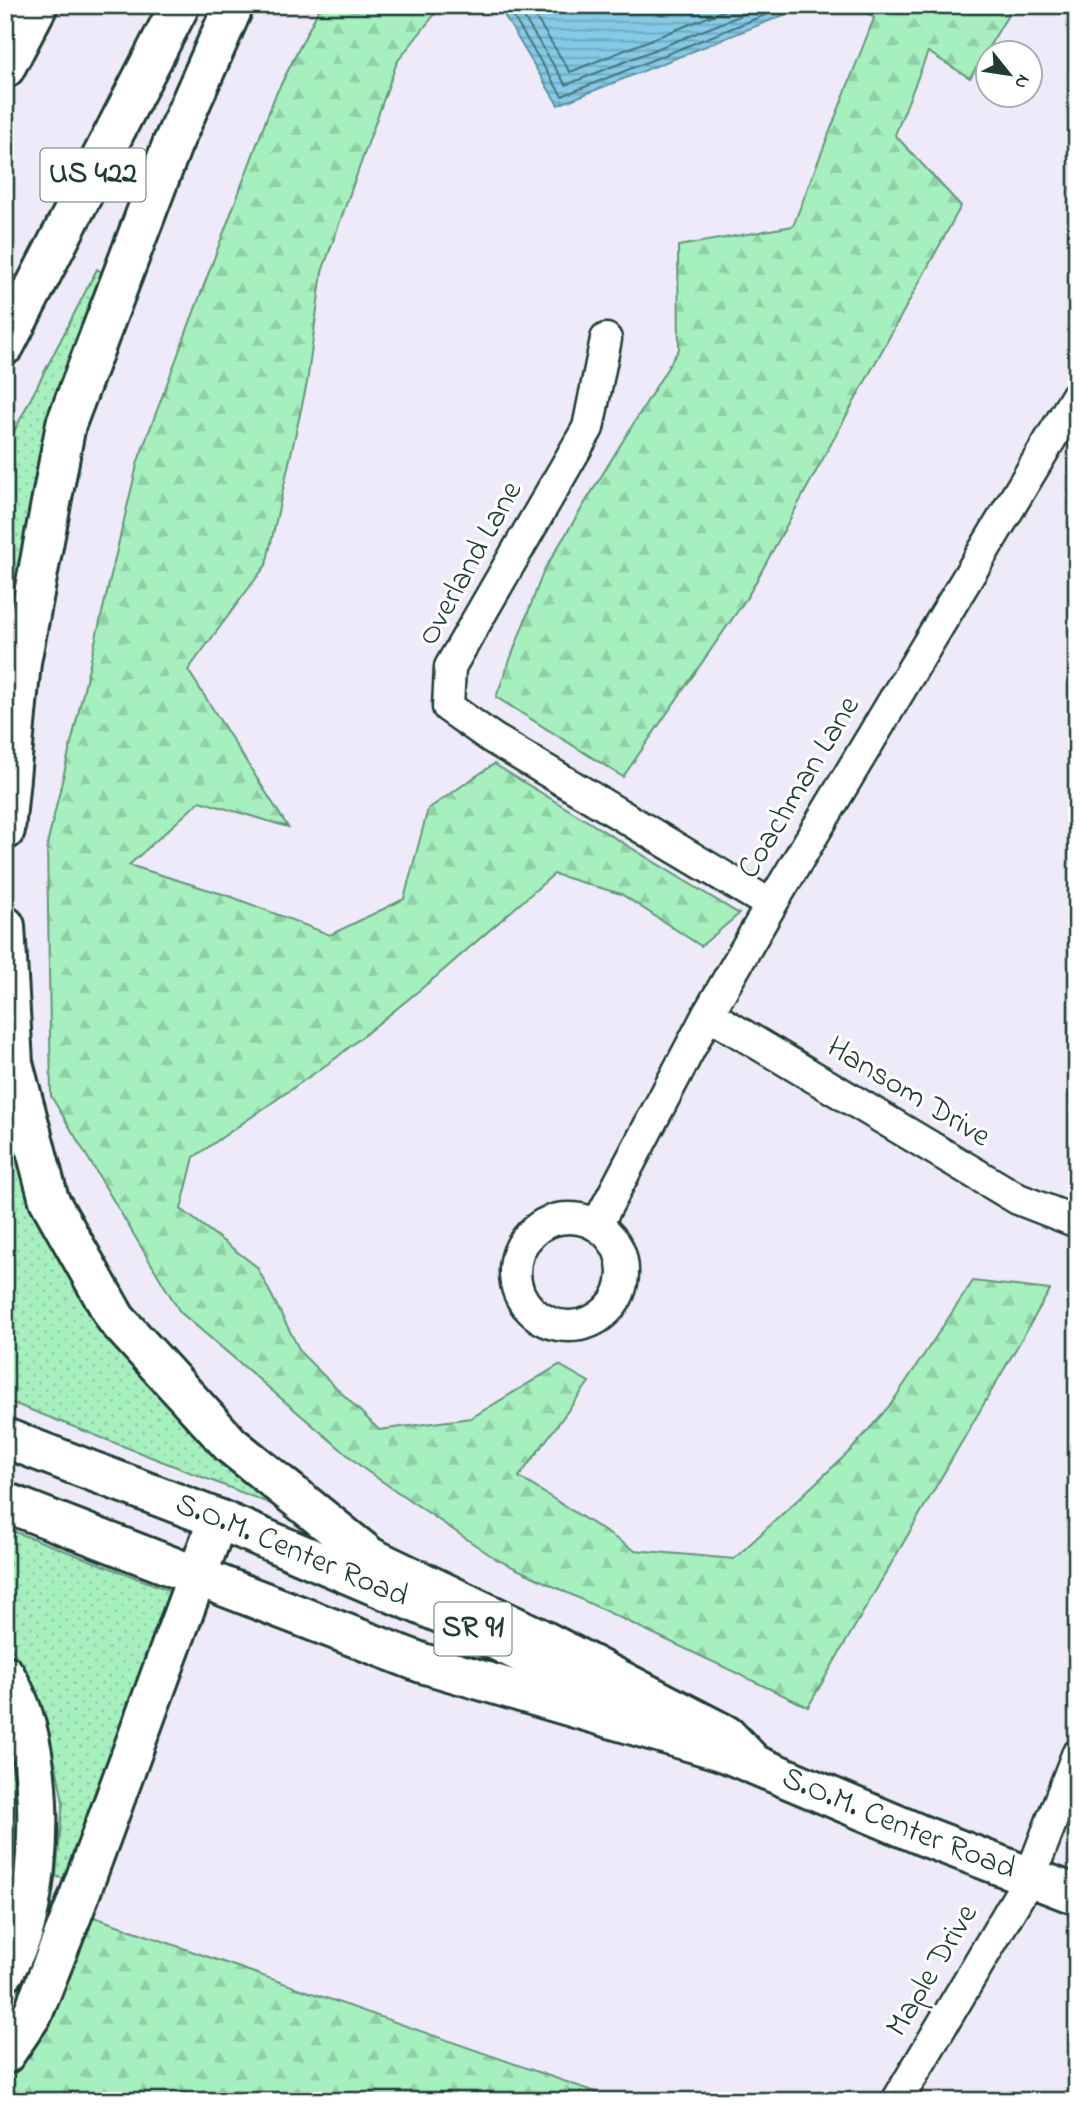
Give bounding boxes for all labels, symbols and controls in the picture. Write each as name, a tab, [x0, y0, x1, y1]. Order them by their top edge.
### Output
north arrow	[974, 38, 1044, 108]
text: N	[1007, 69, 1036, 94]
road number: US 422	[41, 148, 146, 202]
street label: Overland Lane	[406, 472, 536, 655]
street label: Coachman Lane	[727, 687, 874, 888]
street label: Hansom Drive	[817, 1025, 1000, 1161]
street label: S.O.M. Center Road	[168, 1481, 416, 1620]
road number: SR 91	[434, 1602, 512, 1656]
street label: S.O.M. Center Road	[774, 1755, 1022, 1893]
street label: Maple Drive	[875, 1895, 992, 2046]

